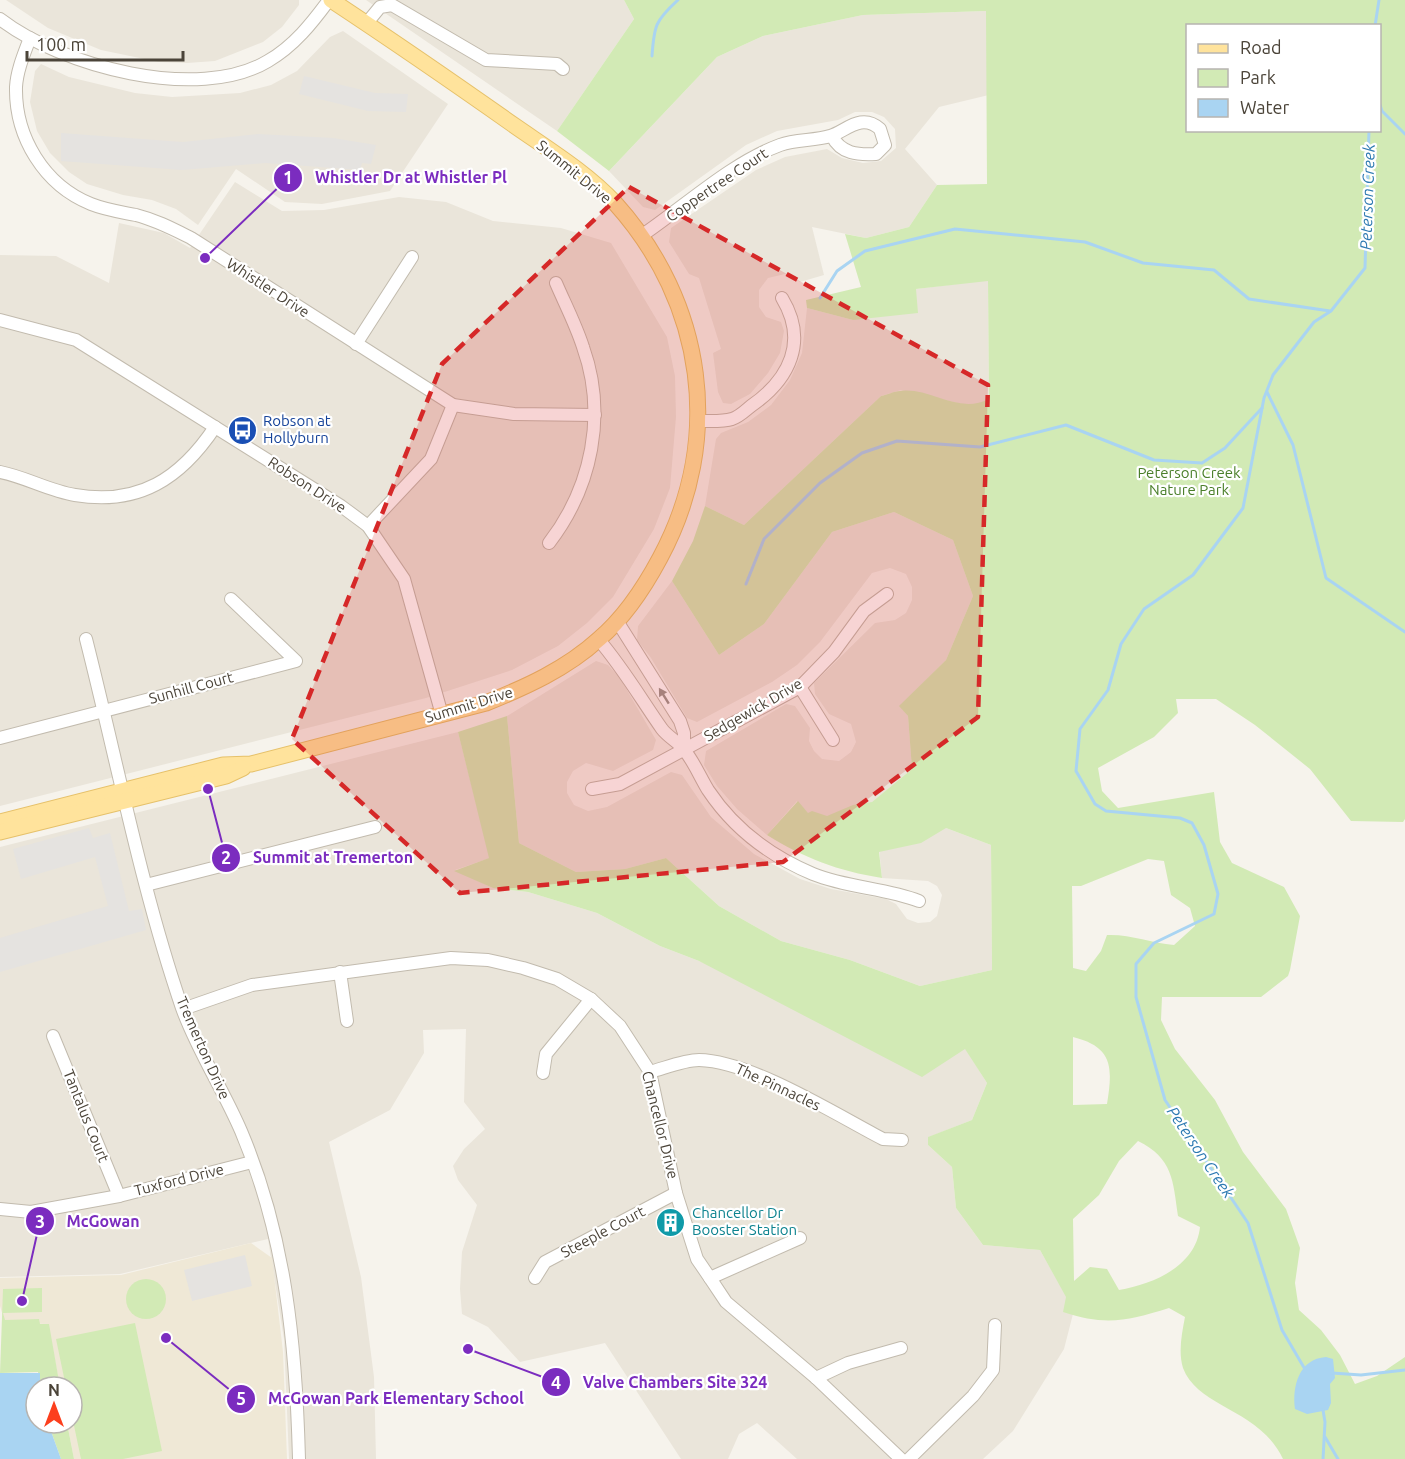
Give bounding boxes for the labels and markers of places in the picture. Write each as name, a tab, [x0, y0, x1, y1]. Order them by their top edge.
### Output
callout: Whistler Dr at Whistler Pl	[273, 161, 519, 195]
place label: Robson at Hollyburn	[263, 412, 331, 446]
bus stop icon: Robson at Hollyburn	[226, 414, 258, 446]
callout: Summit at Tremerton	[211, 841, 425, 875]
callout: McGowan	[25, 1204, 152, 1238]
place label: Chancellor Dr Booster Station	[692, 1204, 797, 1238]
building icon: Chancellor Dr Booster Station	[655, 1206, 687, 1238]
callout: Valve Chambers Site 324	[541, 1365, 779, 1399]
callout: McGowan Park Elementary School	[226, 1382, 536, 1416]

